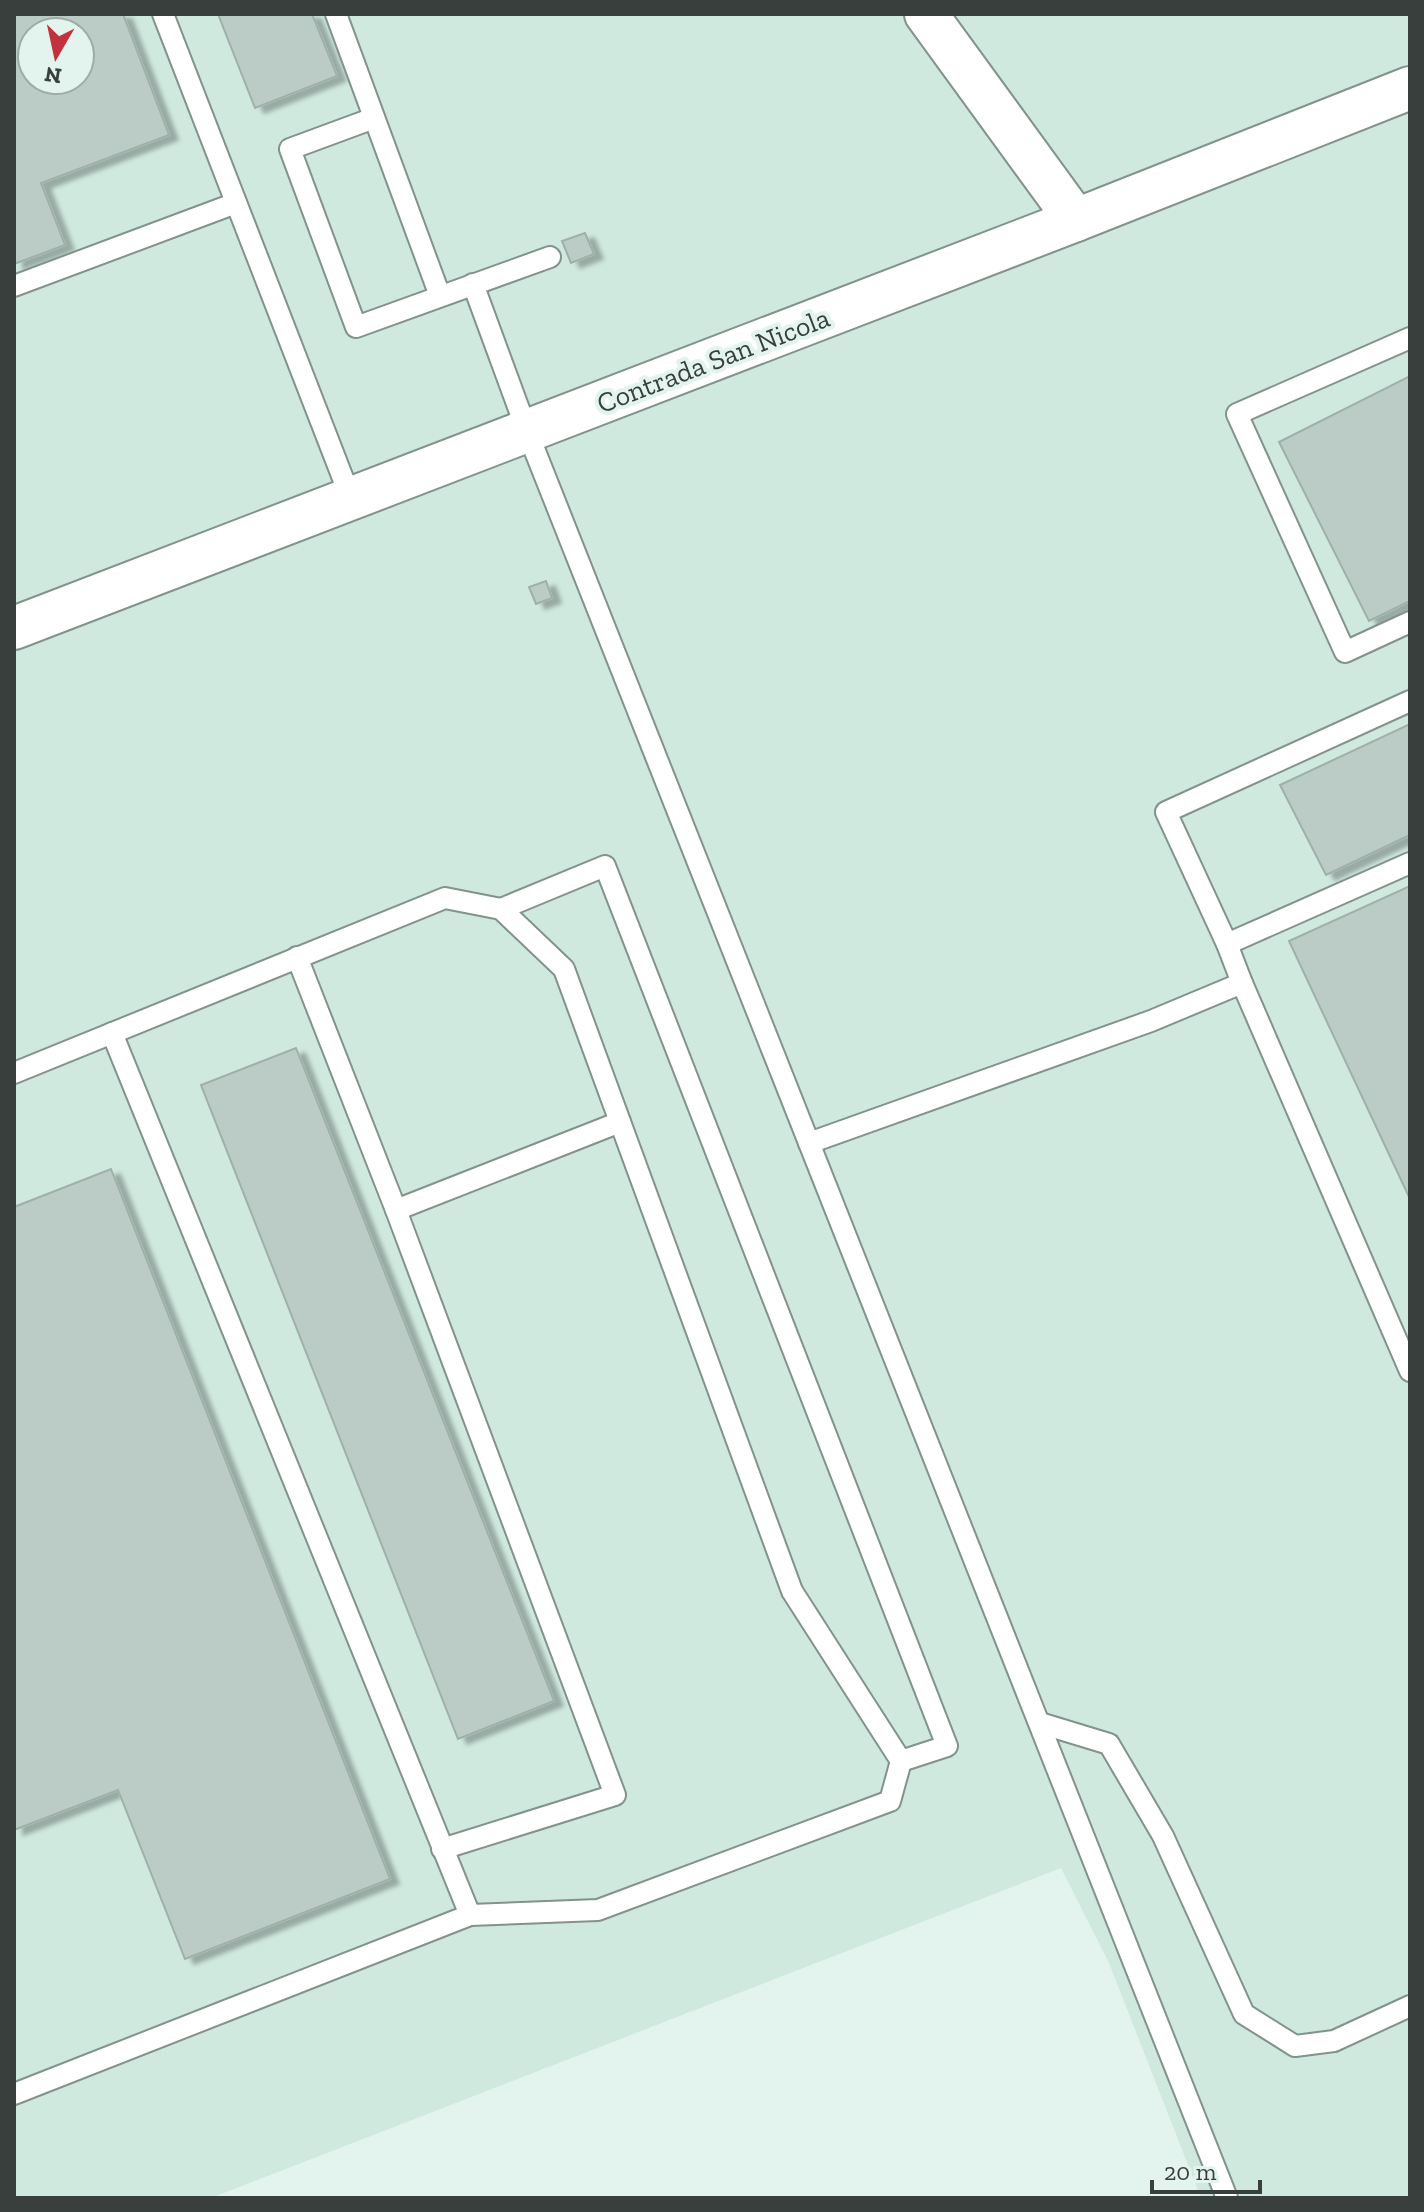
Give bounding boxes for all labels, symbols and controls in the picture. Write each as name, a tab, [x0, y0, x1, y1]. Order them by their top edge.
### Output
north arrow	[16, 16, 96, 96]
text: N	[42, 61, 63, 90]
street label: Contrada San Nicola	[592, 301, 835, 420]
scale bar	[1152, 2144, 1260, 2194]
text: 20 m	[1164, 2157, 1217, 2186]

